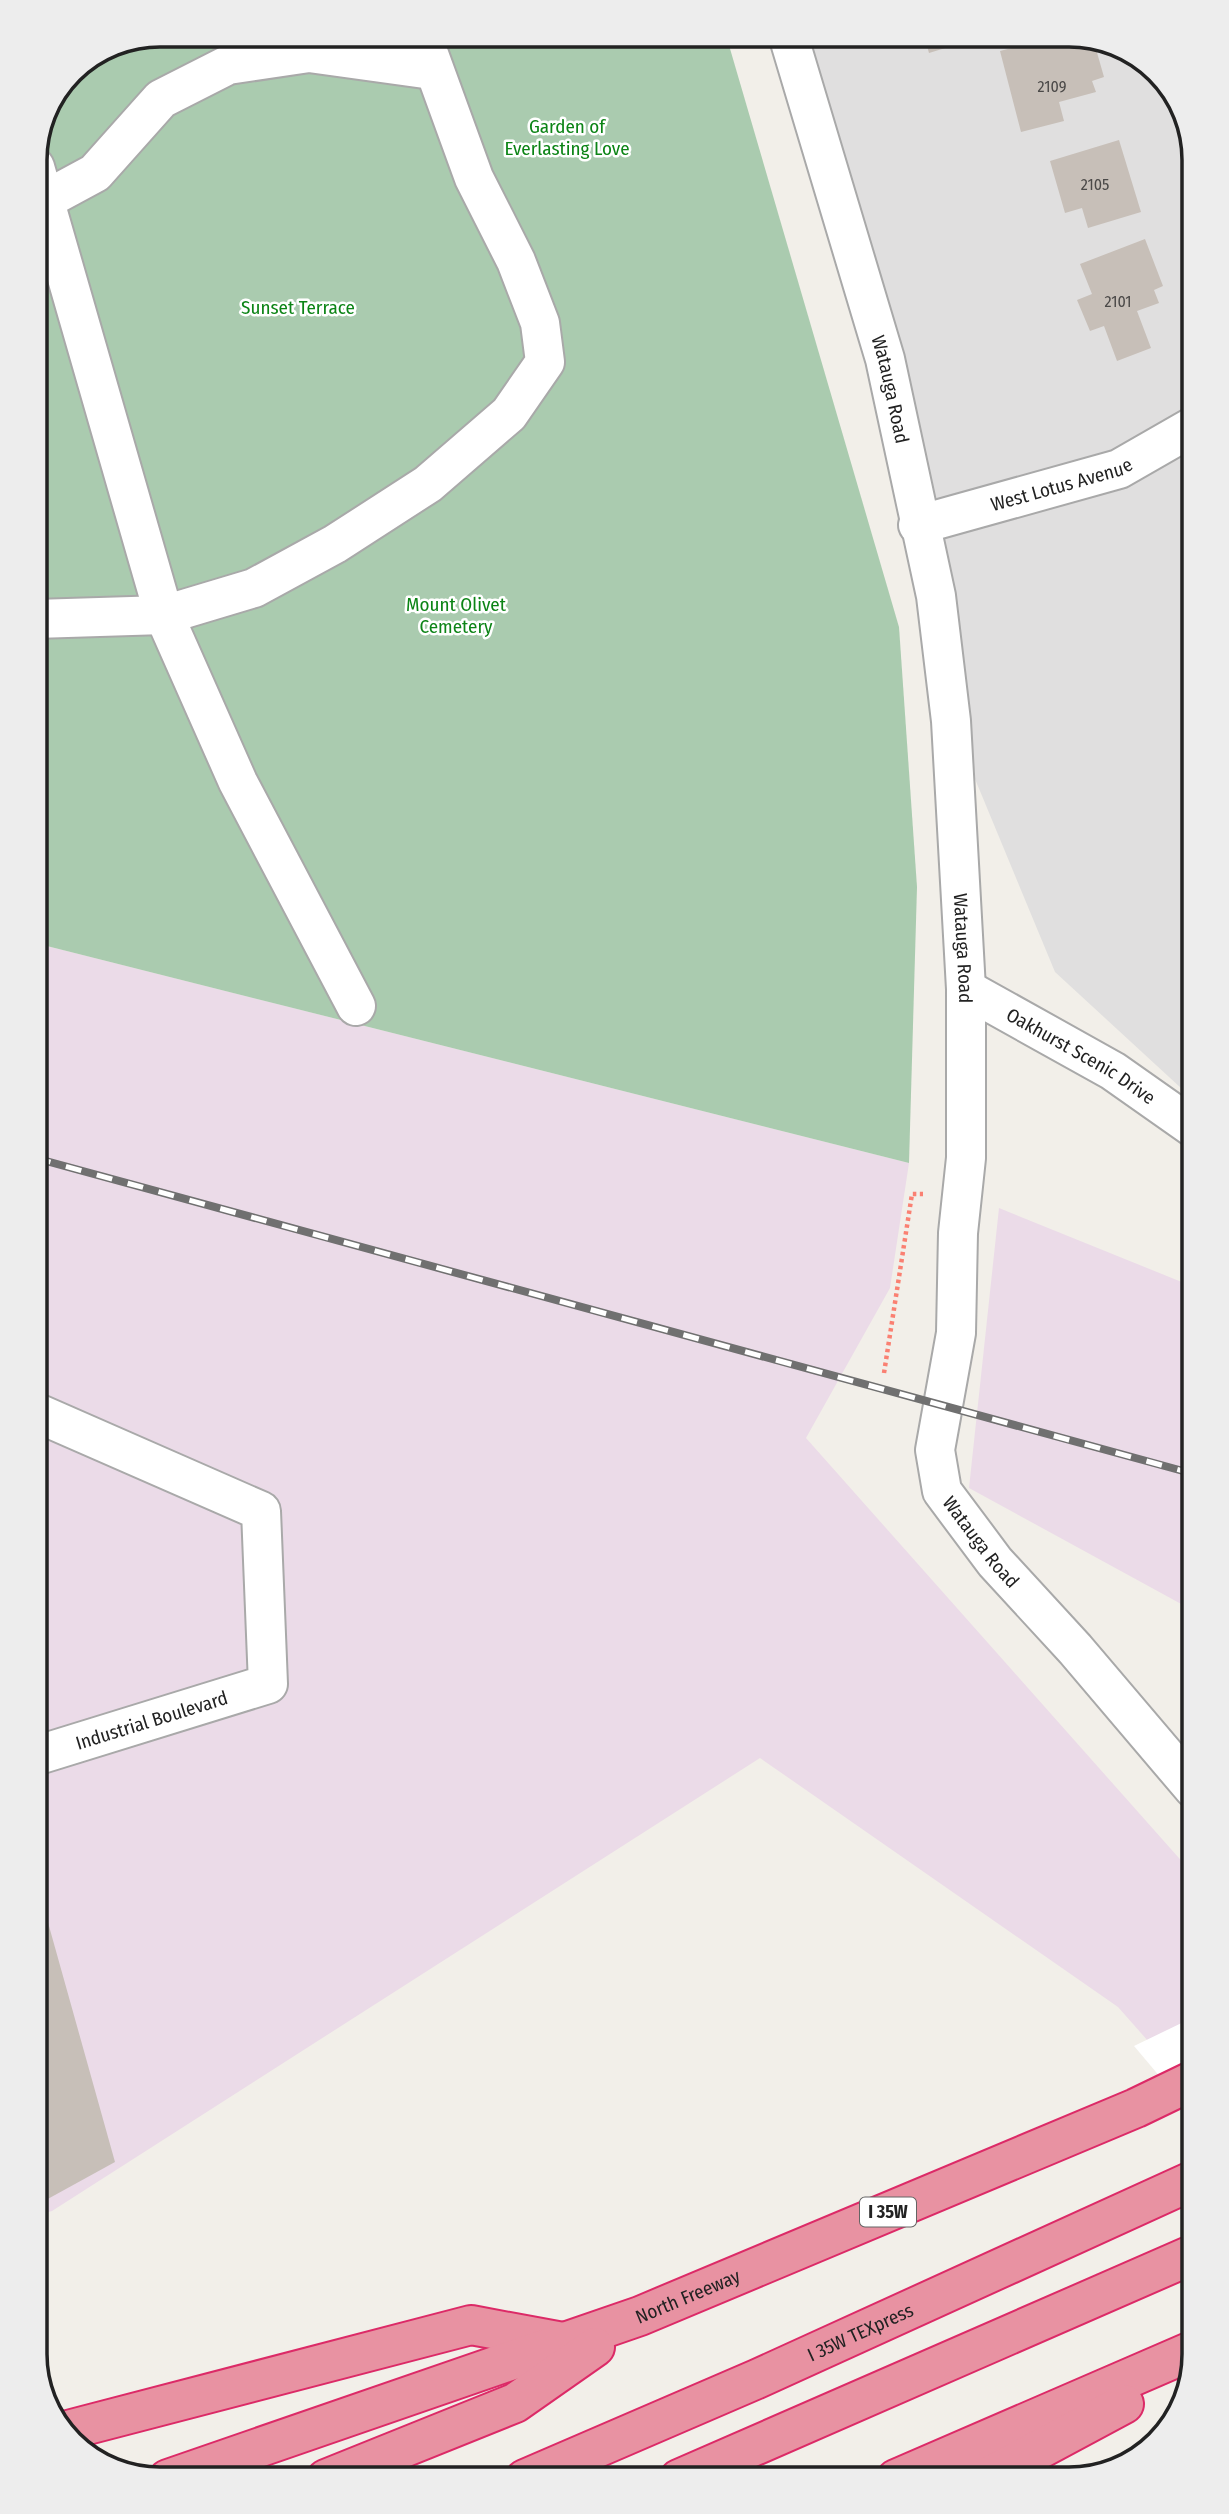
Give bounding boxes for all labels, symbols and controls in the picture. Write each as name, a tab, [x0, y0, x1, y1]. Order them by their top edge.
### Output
house number: 2109	[1038, 77, 1067, 96]
park label: Garden of Everlasting Love	[504, 115, 630, 160]
house number: 2105	[1081, 175, 1109, 194]
house number: 2101	[1104, 292, 1132, 311]
park label: Sunset Terrace	[241, 296, 355, 319]
street label: Watauga Road	[867, 332, 914, 445]
street label: West Lotus Avenue	[988, 452, 1136, 516]
park label: Mount Olivet Cemetery	[406, 593, 507, 638]
street label: Watauga Road	[949, 893, 978, 1003]
street label: Oakhurst Scenic Drive	[1003, 1002, 1160, 1109]
street label: Watauga Road	[938, 1491, 1024, 1592]
street label: Industrial Boulevard	[73, 1686, 230, 1754]
road number: I 35W	[860, 2198, 916, 2226]
street label: North Freeway	[632, 2264, 744, 2328]
street label: I 35W TEXpress	[804, 2298, 917, 2366]

